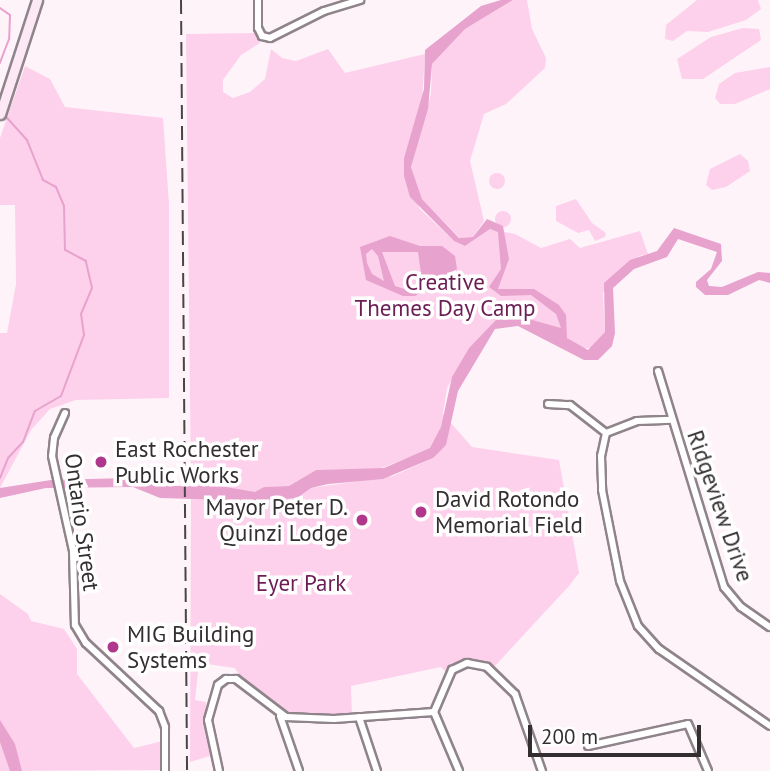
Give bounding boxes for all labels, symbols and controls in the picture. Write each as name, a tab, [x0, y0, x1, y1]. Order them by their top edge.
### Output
park label: Creative Themes Day Camp	[354, 268, 536, 322]
street label: Ridgeview Drive	[681, 426, 759, 586]
place label: East Rochester Public Works	[115, 435, 259, 489]
street label: Ontario Street	[59, 451, 105, 593]
marker: East Rochester Public Works	[93, 454, 109, 470]
place label: David Rotondo Memorial Field	[435, 485, 583, 539]
place label: Mayor Peter D. Quinzi Lodge	[205, 493, 348, 547]
marker: David Rotondo Memorial Field	[413, 504, 429, 520]
marker: Mayor Peter D. Quinzi Lodge	[354, 512, 370, 528]
park label: Eyer Park	[256, 569, 346, 597]
place label: MIG Building Systems	[127, 620, 254, 674]
marker: MIG Building Systems	[105, 639, 121, 655]
scale bar	[532, 712, 705, 756]
text: 200 m	[541, 723, 598, 750]

